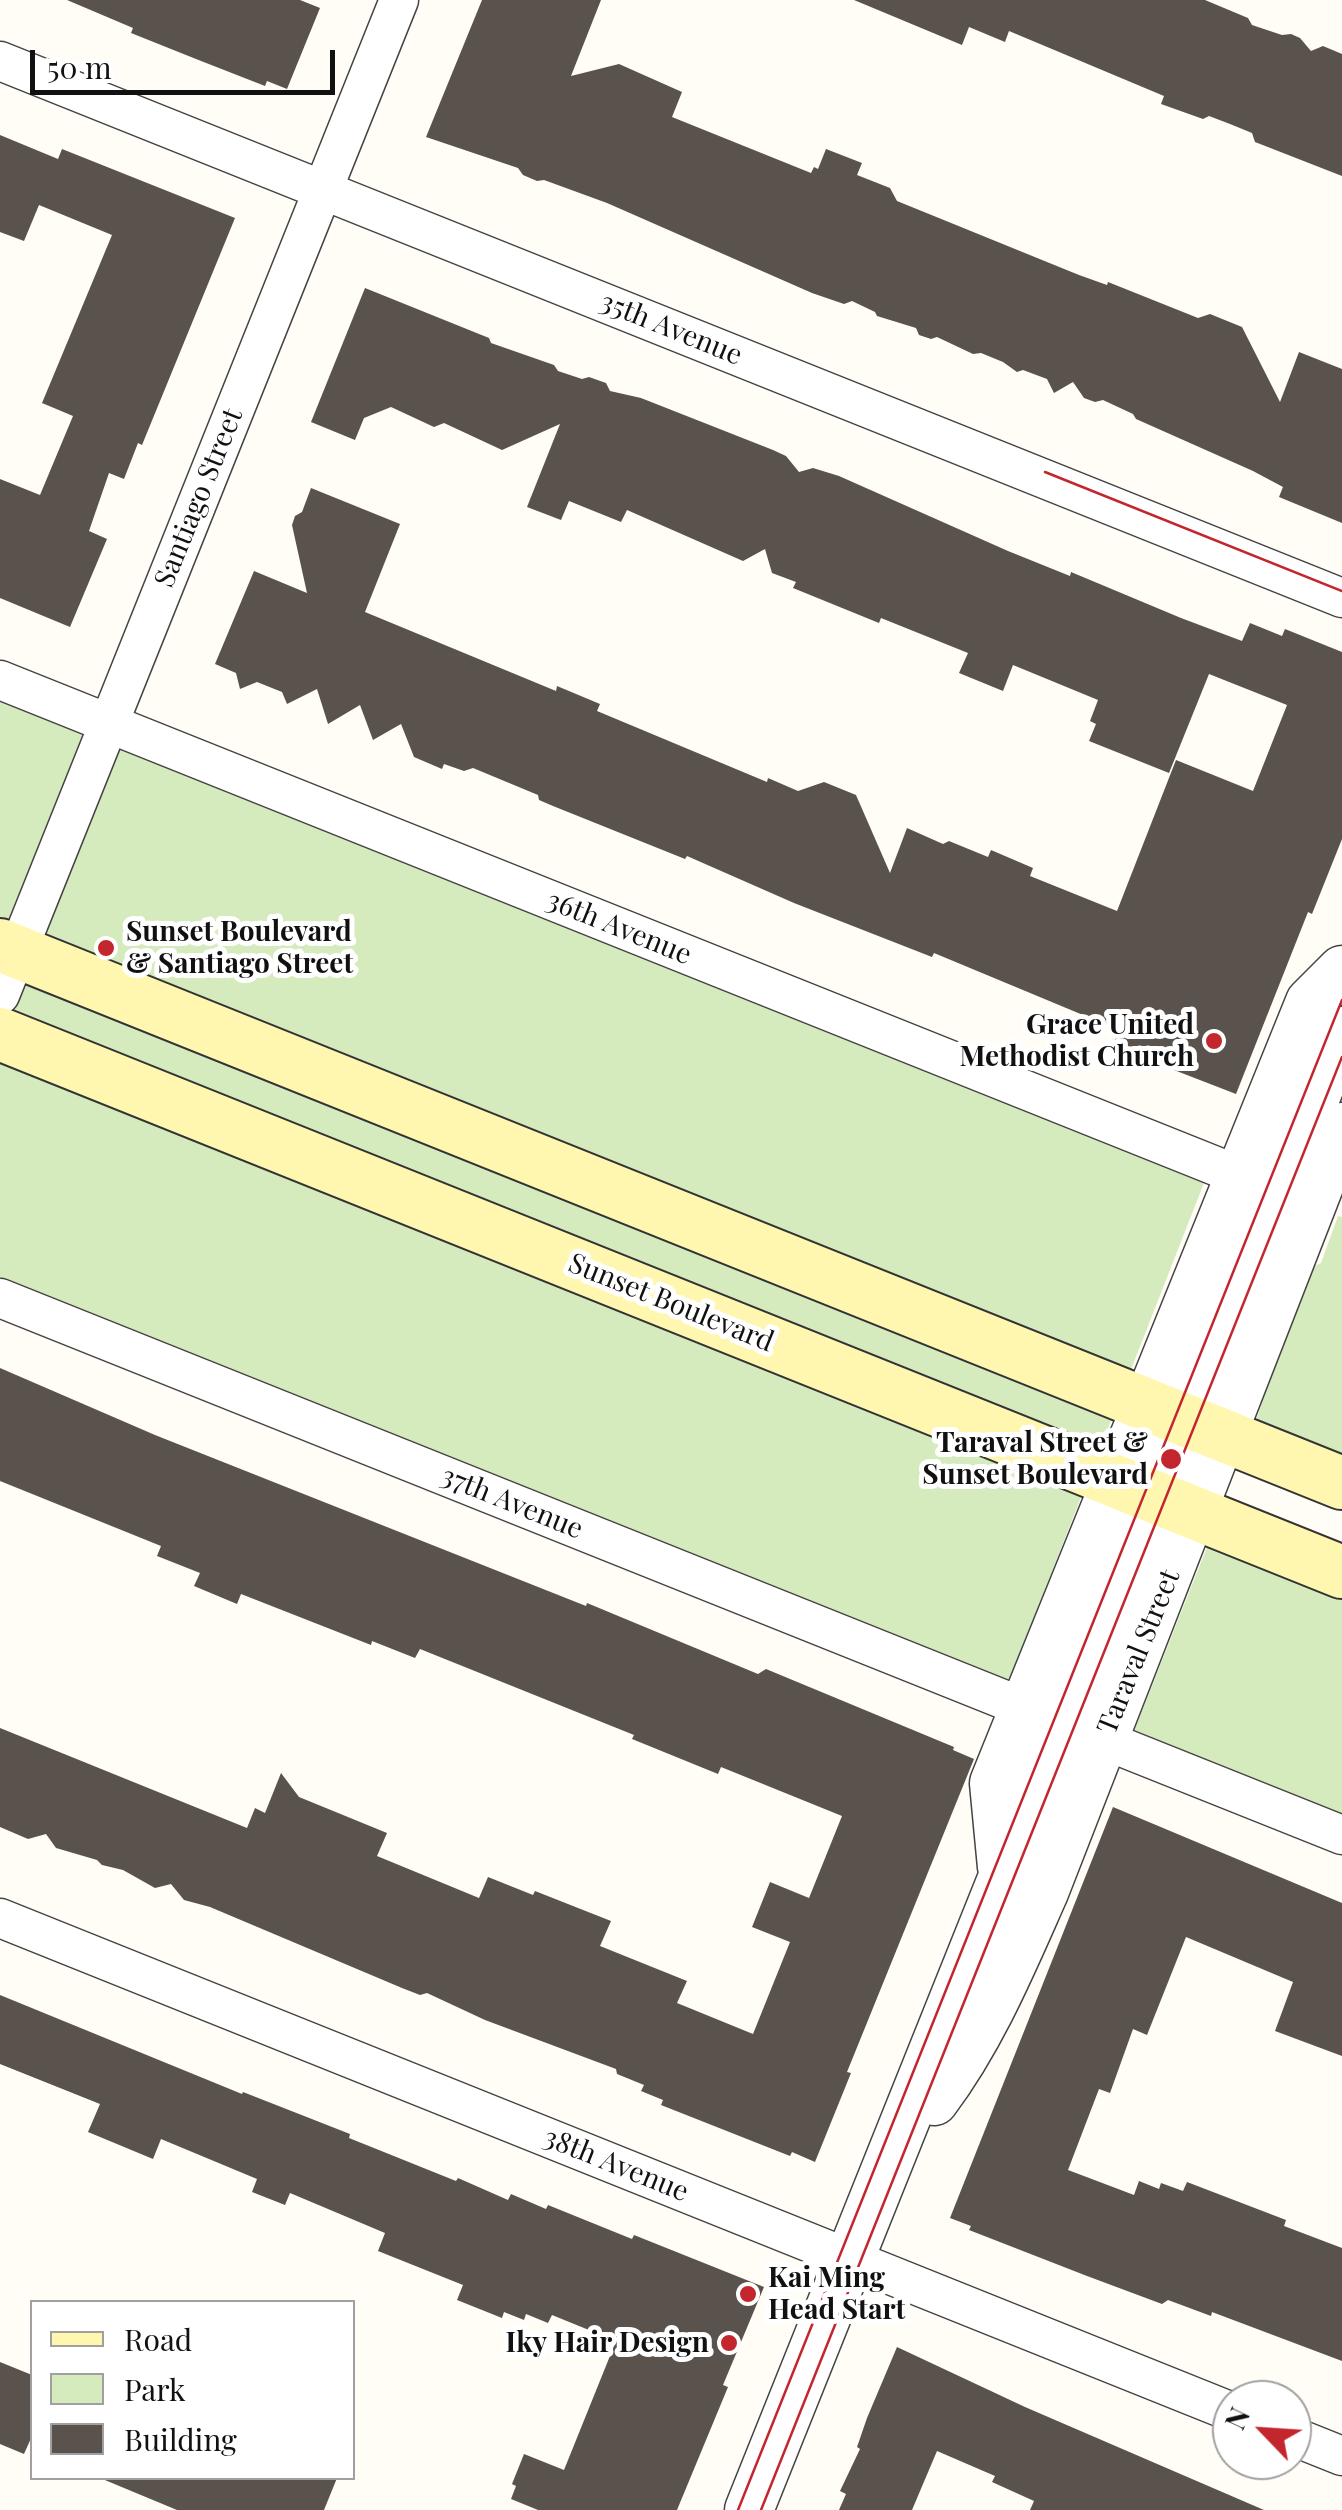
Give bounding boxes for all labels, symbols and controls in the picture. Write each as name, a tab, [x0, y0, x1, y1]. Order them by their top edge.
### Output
scale bar	[35, 30, 340, 92]
text: 50 m	[47, 47, 112, 87]
street label: 35th Avenue	[595, 285, 747, 373]
street label: Santiago Street	[148, 404, 250, 592]
street label: 36th Avenue	[542, 884, 696, 972]
place label: Sunset Boulevard & Santiago Street	[126, 915, 353, 981]
marker: Sunset Boulevard & Santiago Street	[95, 937, 117, 959]
place label: Grace United Methodist Church	[960, 1008, 1194, 1074]
marker: Grace United Methodist Church	[1203, 1030, 1225, 1052]
street label: Sunset Boulevard	[564, 1247, 778, 1359]
place label: Taraval Street & Sunset Boulevard	[922, 1426, 1148, 1492]
marker: Taraval Street & Sunset Boulevard	[1158, 1446, 1184, 1472]
street label: 37th Avenue	[436, 1459, 588, 1547]
street label: Taraval Street	[1091, 1565, 1187, 1739]
street label: 38th Avenue	[539, 2121, 693, 2209]
place label: Kai Ming Head Start	[768, 2261, 905, 2327]
marker: Kai Ming Head Start	[737, 2283, 759, 2305]
legend	[30, 2300, 355, 2480]
text: Road	[124, 2319, 192, 2359]
place label: Iky Hair Design	[506, 2326, 709, 2360]
marker: Iky Hair Design	[718, 2332, 740, 2354]
text: Park	[124, 2369, 186, 2409]
north arrow	[1212, 2380, 1312, 2480]
text: N	[1215, 2401, 1257, 2435]
text: Building	[124, 2419, 237, 2459]

